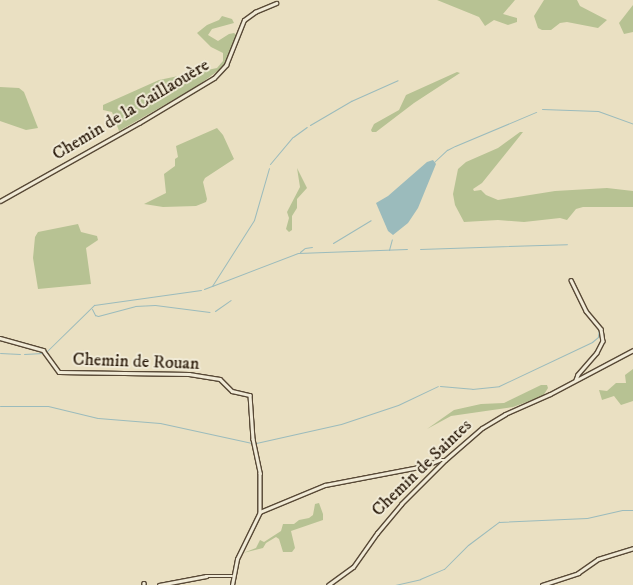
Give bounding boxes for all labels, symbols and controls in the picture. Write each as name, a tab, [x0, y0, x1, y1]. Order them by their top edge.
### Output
street label: Chemin de la Caillaouère	[49, 55, 213, 165]
street label: Chemin de Rouan	[72, 349, 200, 375]
street label: Chemin de Saintes	[367, 415, 477, 521]

